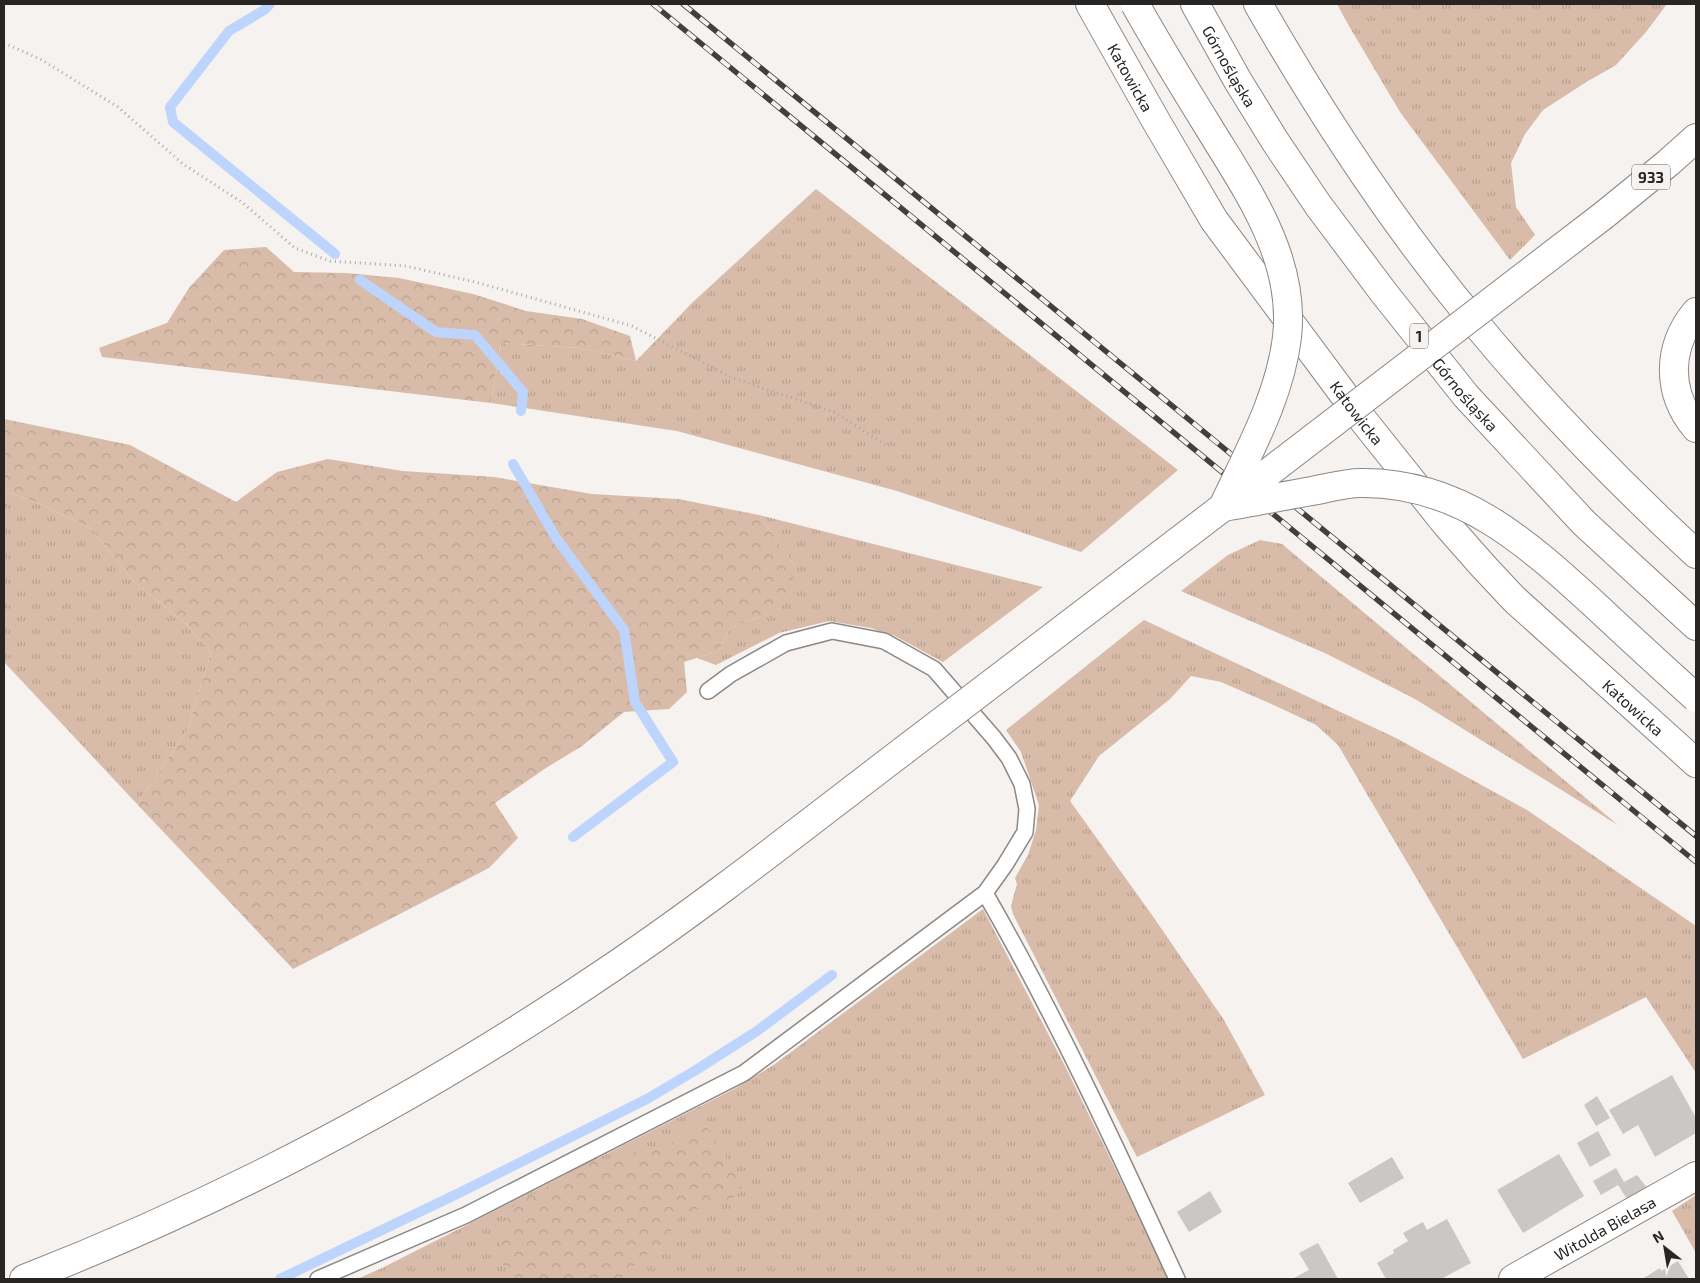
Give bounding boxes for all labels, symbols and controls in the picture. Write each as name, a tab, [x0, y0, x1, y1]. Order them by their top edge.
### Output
street label: Górnośląska	[1199, 22, 1261, 110]
street label: Katowicka	[1104, 40, 1158, 115]
road number: 933	[1632, 164, 1670, 190]
road number: 1	[1410, 324, 1428, 348]
street label: Górnośląska	[1429, 353, 1503, 435]
street label: Katowicka	[1327, 377, 1388, 448]
street label: Katowicka	[1599, 675, 1668, 739]
street label: Witolda Bielasa	[1550, 1191, 1659, 1264]
north arrow	[1640, 1223, 1690, 1273]
text: N	[1649, 1227, 1667, 1246]

